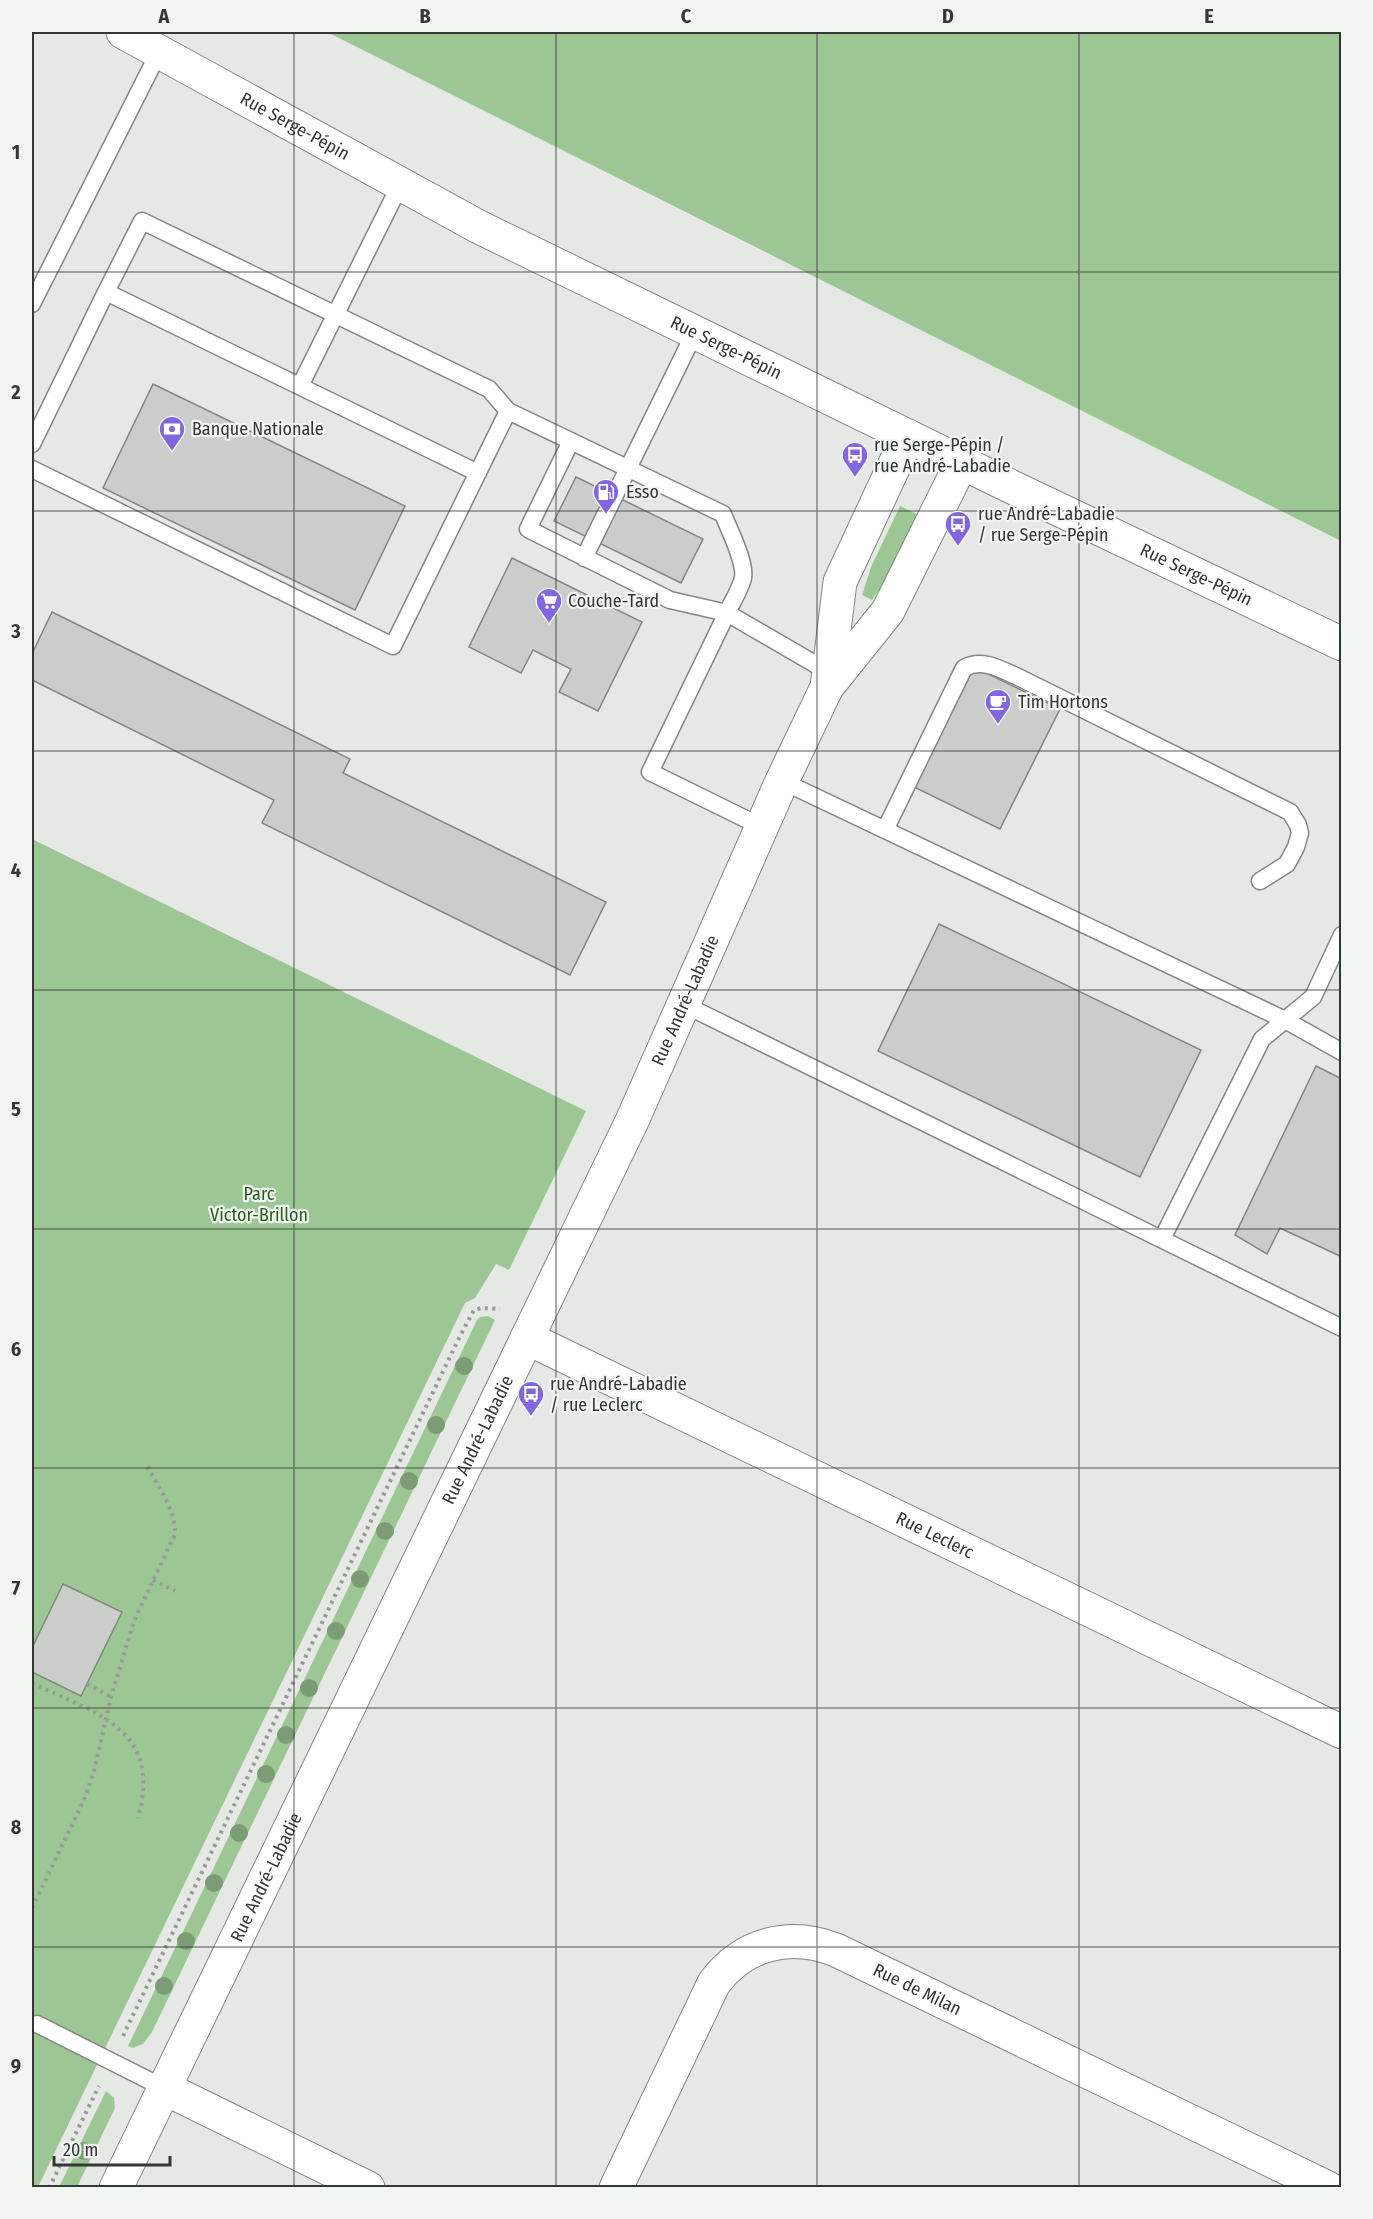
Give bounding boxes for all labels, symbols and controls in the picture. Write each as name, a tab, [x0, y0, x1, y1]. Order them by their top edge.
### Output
text: A	[158, 4, 171, 28]
text: B	[419, 4, 431, 28]
text: C	[681, 4, 692, 28]
text: D	[942, 4, 954, 28]
text: E	[1204, 4, 1214, 28]
street label: Rue Serge-Pépin	[236, 87, 353, 165]
text: 1	[12, 140, 20, 164]
street label: Rue Serge-Pépin	[667, 311, 786, 384]
text: 2	[10, 380, 21, 404]
bank icon: Banque Nationale	[157, 414, 187, 452]
place label: Banque Nationale	[192, 418, 324, 440]
place label: rue Serge-Pépin / rue André-Labadie	[874, 434, 1011, 477]
bus stop icon: rue Serge-Pépin / rue André-Labadie	[840, 440, 870, 478]
fuel station icon: Esso	[591, 477, 621, 515]
place label: Esso	[626, 481, 659, 503]
place label: rue André-Labadie / rue Serge-Pépin	[978, 503, 1115, 546]
bus stop icon: rue André-Labadie / rue Serge-Pépin	[943, 509, 973, 547]
street label: Rue Serge-Pépin	[1137, 539, 1256, 611]
supermarket icon: Couche-Tard	[534, 586, 564, 624]
place label: Couche-Tard	[568, 590, 659, 612]
text: 3	[10, 619, 21, 643]
cafe icon: Tim Hortons	[983, 687, 1013, 725]
place label: Tim Hortons	[1018, 691, 1108, 713]
text: 4	[11, 858, 21, 882]
street label: Rue André-Labadie	[647, 932, 724, 1069]
text: 5	[11, 1097, 21, 1121]
park label: Parc Victor-Brillon	[210, 1183, 308, 1226]
text: 6	[11, 1337, 21, 1361]
street label: Rue André-Labadie	[437, 1372, 518, 1508]
place label: rue André-Labadie / rue Leclerc	[550, 1373, 687, 1416]
bus stop icon: rue André-Labadie / rue Leclerc	[516, 1379, 546, 1417]
street label: Rue Leclerc	[892, 1507, 978, 1563]
text: 7	[12, 1576, 21, 1600]
street label: Rue André-Labadie	[226, 1809, 307, 1945]
text: 8	[11, 1815, 22, 1839]
street label: Rue de Milan	[869, 1959, 965, 2020]
text: 9	[11, 2054, 21, 2078]
scale bar	[54, 2129, 170, 2167]
text: 20 m	[63, 2139, 98, 2161]

